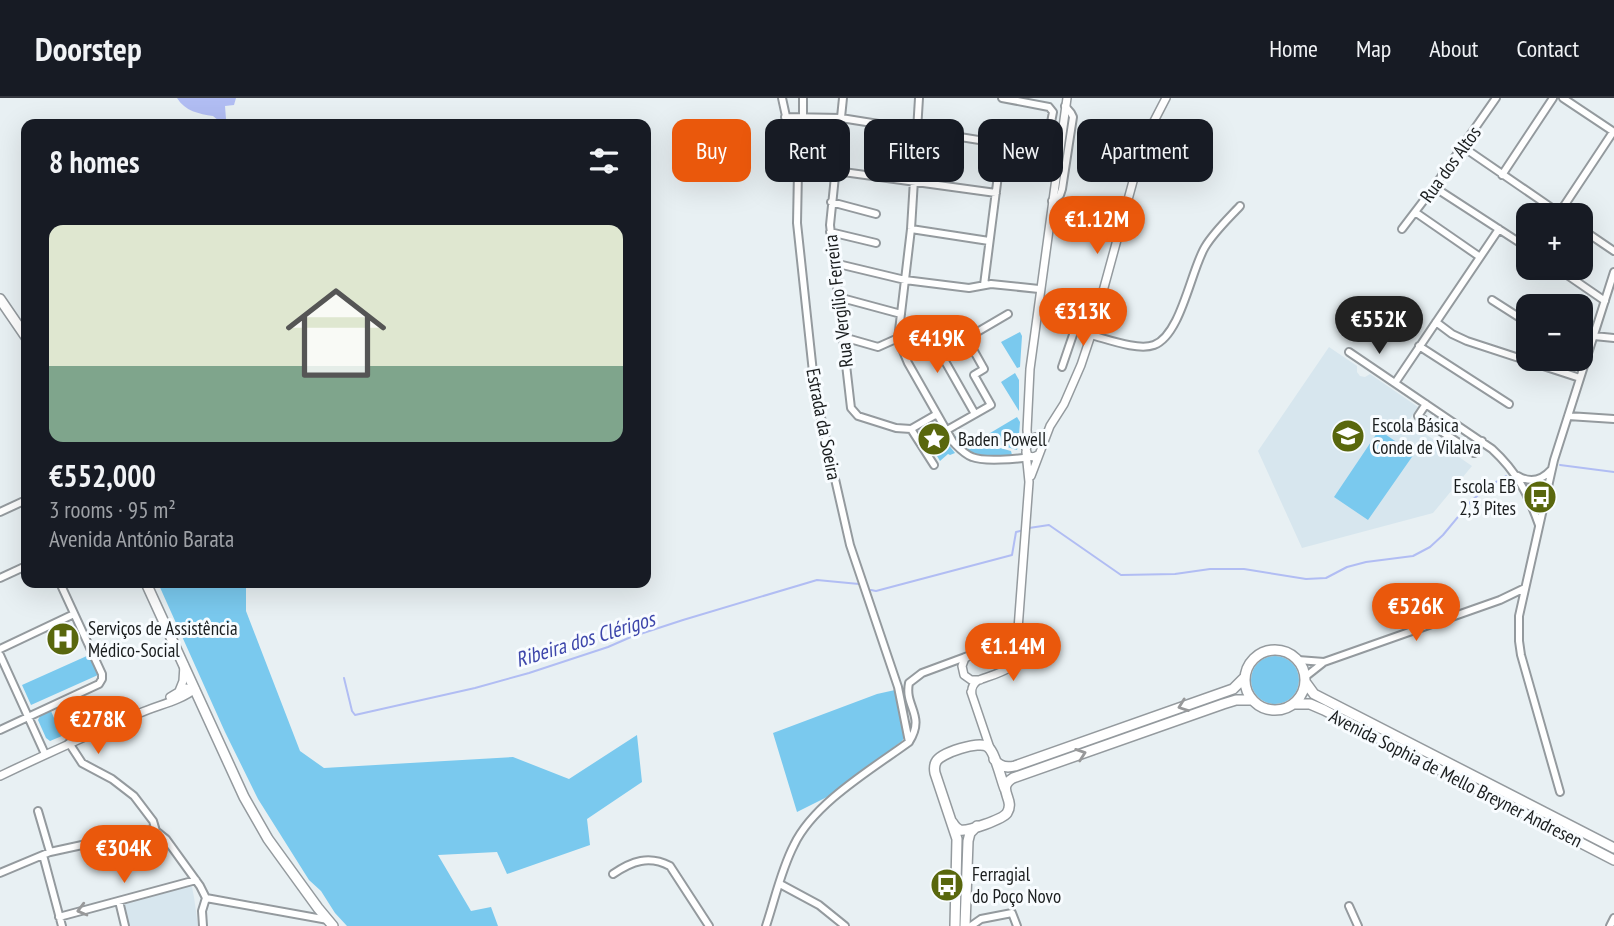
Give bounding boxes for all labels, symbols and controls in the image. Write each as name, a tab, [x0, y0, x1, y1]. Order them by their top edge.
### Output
text: Doorstep	[35, 27, 142, 70]
text: Home	[1269, 33, 1318, 64]
text: Map	[1356, 33, 1391, 64]
text: About	[1429, 33, 1478, 64]
text: Contact	[1516, 33, 1579, 64]
chip: Buy	[672, 119, 751, 182]
chip: Rent	[765, 119, 850, 182]
chip: Filters	[864, 119, 964, 182]
chip: New	[978, 119, 1063, 182]
chip: Apartment	[1077, 119, 1213, 182]
street label: Rua dos Altos	[1414, 121, 1486, 207]
text: 8 homes	[49, 142, 140, 181]
icon: filters	[585, 142, 623, 180]
pin: €1.12M	[1040, 197, 1154, 256]
map controls	[1516, 203, 1593, 371]
button: +	[1516, 203, 1593, 280]
text: €1.12M	[1065, 204, 1129, 233]
street label: Rua Vergílio Ferreira	[818, 233, 858, 369]
icon: home	[273, 270, 399, 396]
pin: €313K	[1034, 288, 1132, 348]
button: −	[1516, 294, 1593, 371]
text: €313K	[1055, 296, 1111, 325]
pin: €552K	[1330, 296, 1428, 356]
text: €552K	[1351, 304, 1407, 333]
pin: €419K	[888, 316, 986, 375]
text: €419K	[909, 323, 965, 352]
street label: Estrada da Soeira	[801, 366, 847, 482]
place label: Escola Básica Conde de Vilalva	[1372, 413, 1481, 459]
school or university icon: Escola Básica Conde de Vilalva	[1329, 417, 1367, 455]
place icon: Baden Powell	[915, 420, 953, 458]
place label: Baden Powell	[958, 427, 1047, 451]
text: €552,000	[49, 456, 156, 495]
place label: Escola EB 2,3 Pites	[1454, 474, 1516, 520]
bus stop icon: Escola EB 2,3 Pites	[1521, 478, 1559, 516]
text: 3 rooms · 95 m²	[49, 495, 176, 524]
text: Avenida António Barata	[49, 524, 234, 553]
pin: €526K	[1367, 584, 1465, 643]
text: €526K	[1388, 591, 1444, 620]
water label: Ribeira dos Clérigos	[512, 604, 660, 673]
place label: Serviços de Assistência Médico-Social	[88, 616, 238, 662]
hospital icon: Serviços de Assistência Médico-Social	[44, 620, 82, 658]
pin: €1.14M	[956, 624, 1070, 683]
text: €1.14M	[981, 631, 1045, 660]
pin: €278K	[49, 696, 147, 756]
one-way arrow	[1178, 698, 1190, 712]
text: €278K	[70, 704, 126, 733]
street label: Avenida Sophia de Mello Breyner Andresen	[1325, 704, 1587, 852]
one-way arrow	[1074, 748, 1087, 762]
pin: €304K	[75, 826, 173, 885]
text: €304K	[96, 833, 152, 862]
place label: Ferragial do Poço Novo	[972, 862, 1061, 908]
bus stop icon: Ferragial do Poço Novo	[928, 866, 966, 904]
one-way arrow	[77, 902, 89, 917]

